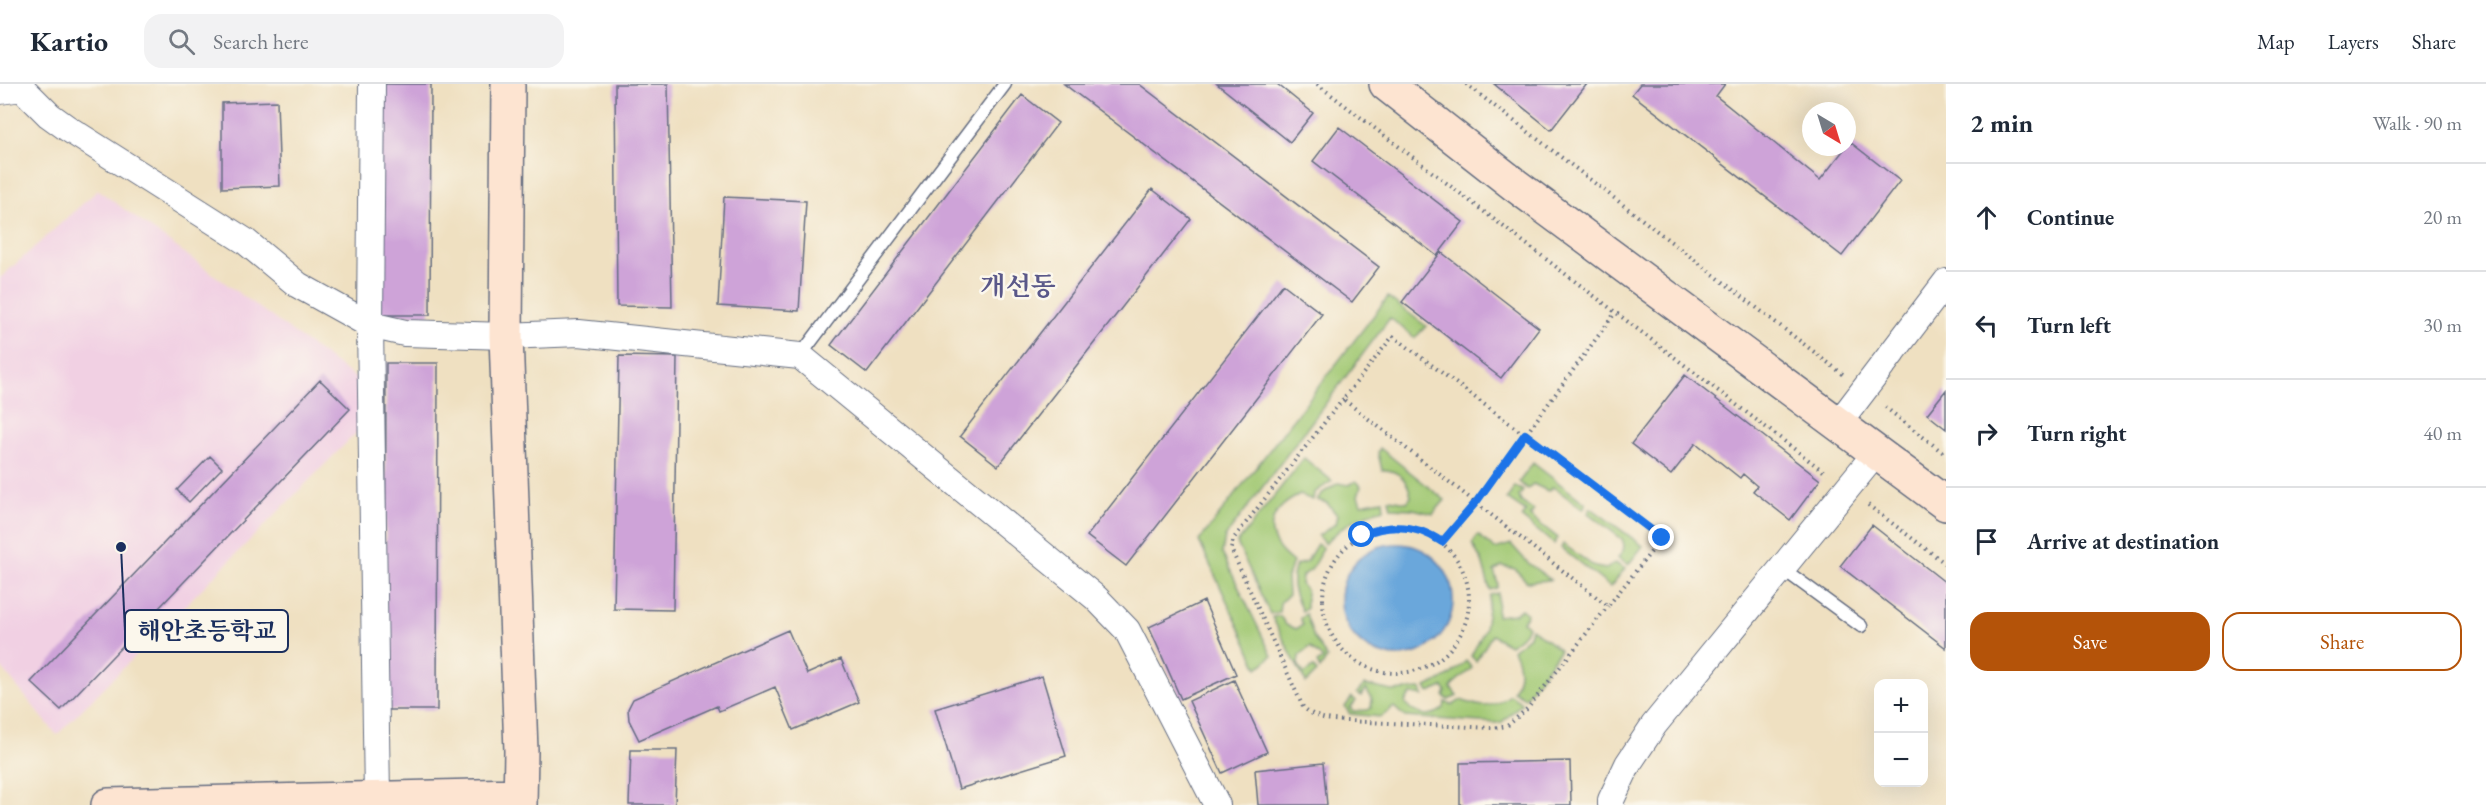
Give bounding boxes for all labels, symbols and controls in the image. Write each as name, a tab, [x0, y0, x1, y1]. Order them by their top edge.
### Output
search box	[144, 14, 564, 68]
text: Kartio	[30, 23, 108, 59]
icon: search	[165, 25, 198, 58]
text: Search here	[213, 27, 309, 56]
text: Map	[2257, 28, 2295, 55]
text: Layers	[2328, 28, 2379, 55]
text: Share	[2412, 28, 2456, 55]
north arrow	[1802, 102, 1856, 156]
text: 2 min	[1970, 106, 2033, 140]
text: Walk · 90 m	[2373, 110, 2462, 136]
icon: ahead	[1970, 201, 2003, 234]
text: Continue	[2027, 203, 2114, 232]
text: 20 m	[2423, 204, 2462, 230]
district label: 개선동	[980, 269, 1056, 303]
icon: left	[1970, 309, 2003, 342]
text: Turn left	[2027, 311, 2111, 340]
text: 30 m	[2423, 312, 2462, 338]
icon: right	[1970, 417, 2003, 450]
text: Turn right	[2027, 419, 2126, 448]
text: 40 m	[2423, 420, 2462, 446]
route start	[1348, 521, 1374, 547]
route end	[1648, 524, 1674, 550]
icon: arrive	[1970, 525, 2003, 558]
text: Arrive at destination	[2027, 527, 2219, 556]
callout: 해안초등학교	[125, 610, 288, 652]
button: Save	[1970, 612, 2210, 671]
button: Share	[2222, 612, 2462, 671]
text: 해안초등학교	[137, 615, 277, 646]
map controls	[1874, 679, 1928, 787]
button: +	[1874, 679, 1928, 733]
button: −	[1874, 733, 1928, 787]

